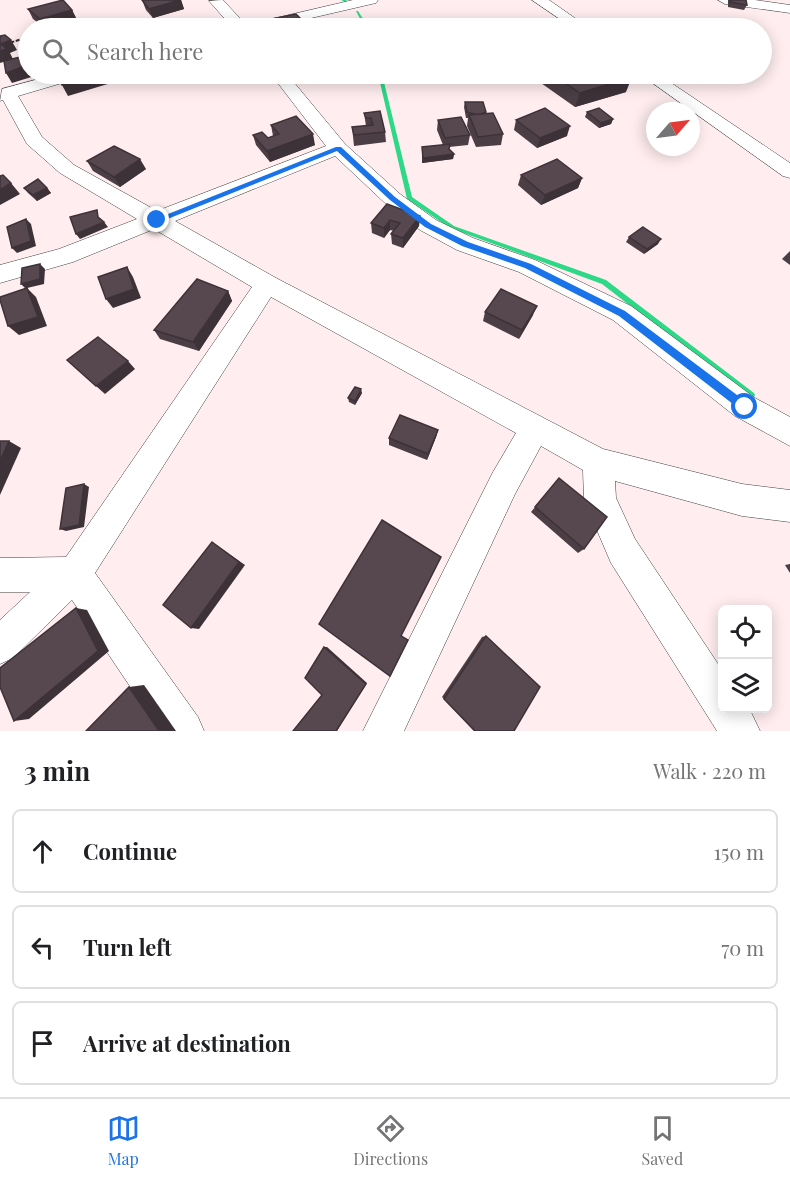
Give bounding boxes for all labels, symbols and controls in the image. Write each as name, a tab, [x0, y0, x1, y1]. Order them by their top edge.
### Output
search box	[18, 18, 772, 84]
icon: search	[39, 35, 72, 68]
text: Search here	[87, 36, 203, 66]
north arrow	[646, 102, 700, 156]
route end	[143, 206, 169, 232]
route start	[731, 393, 757, 419]
map controls	[718, 605, 772, 713]
button: locate	[718, 605, 772, 659]
button: layers	[718, 659, 772, 713]
text: 3 min	[24, 753, 90, 788]
text: Walk · 220 m	[653, 757, 766, 784]
icon: ahead	[26, 835, 59, 868]
text: Continue	[83, 836, 177, 866]
text: 150 m	[714, 838, 764, 865]
icon: left	[26, 931, 59, 964]
text: Turn left	[83, 932, 172, 962]
text: 70 m	[721, 934, 764, 961]
icon: arrive	[26, 1027, 59, 1060]
text: Arrive at destination	[83, 1028, 291, 1058]
tab: Map	[107, 1112, 140, 1169]
tab: Directions	[353, 1112, 428, 1169]
tab: Saved	[642, 1112, 683, 1169]

